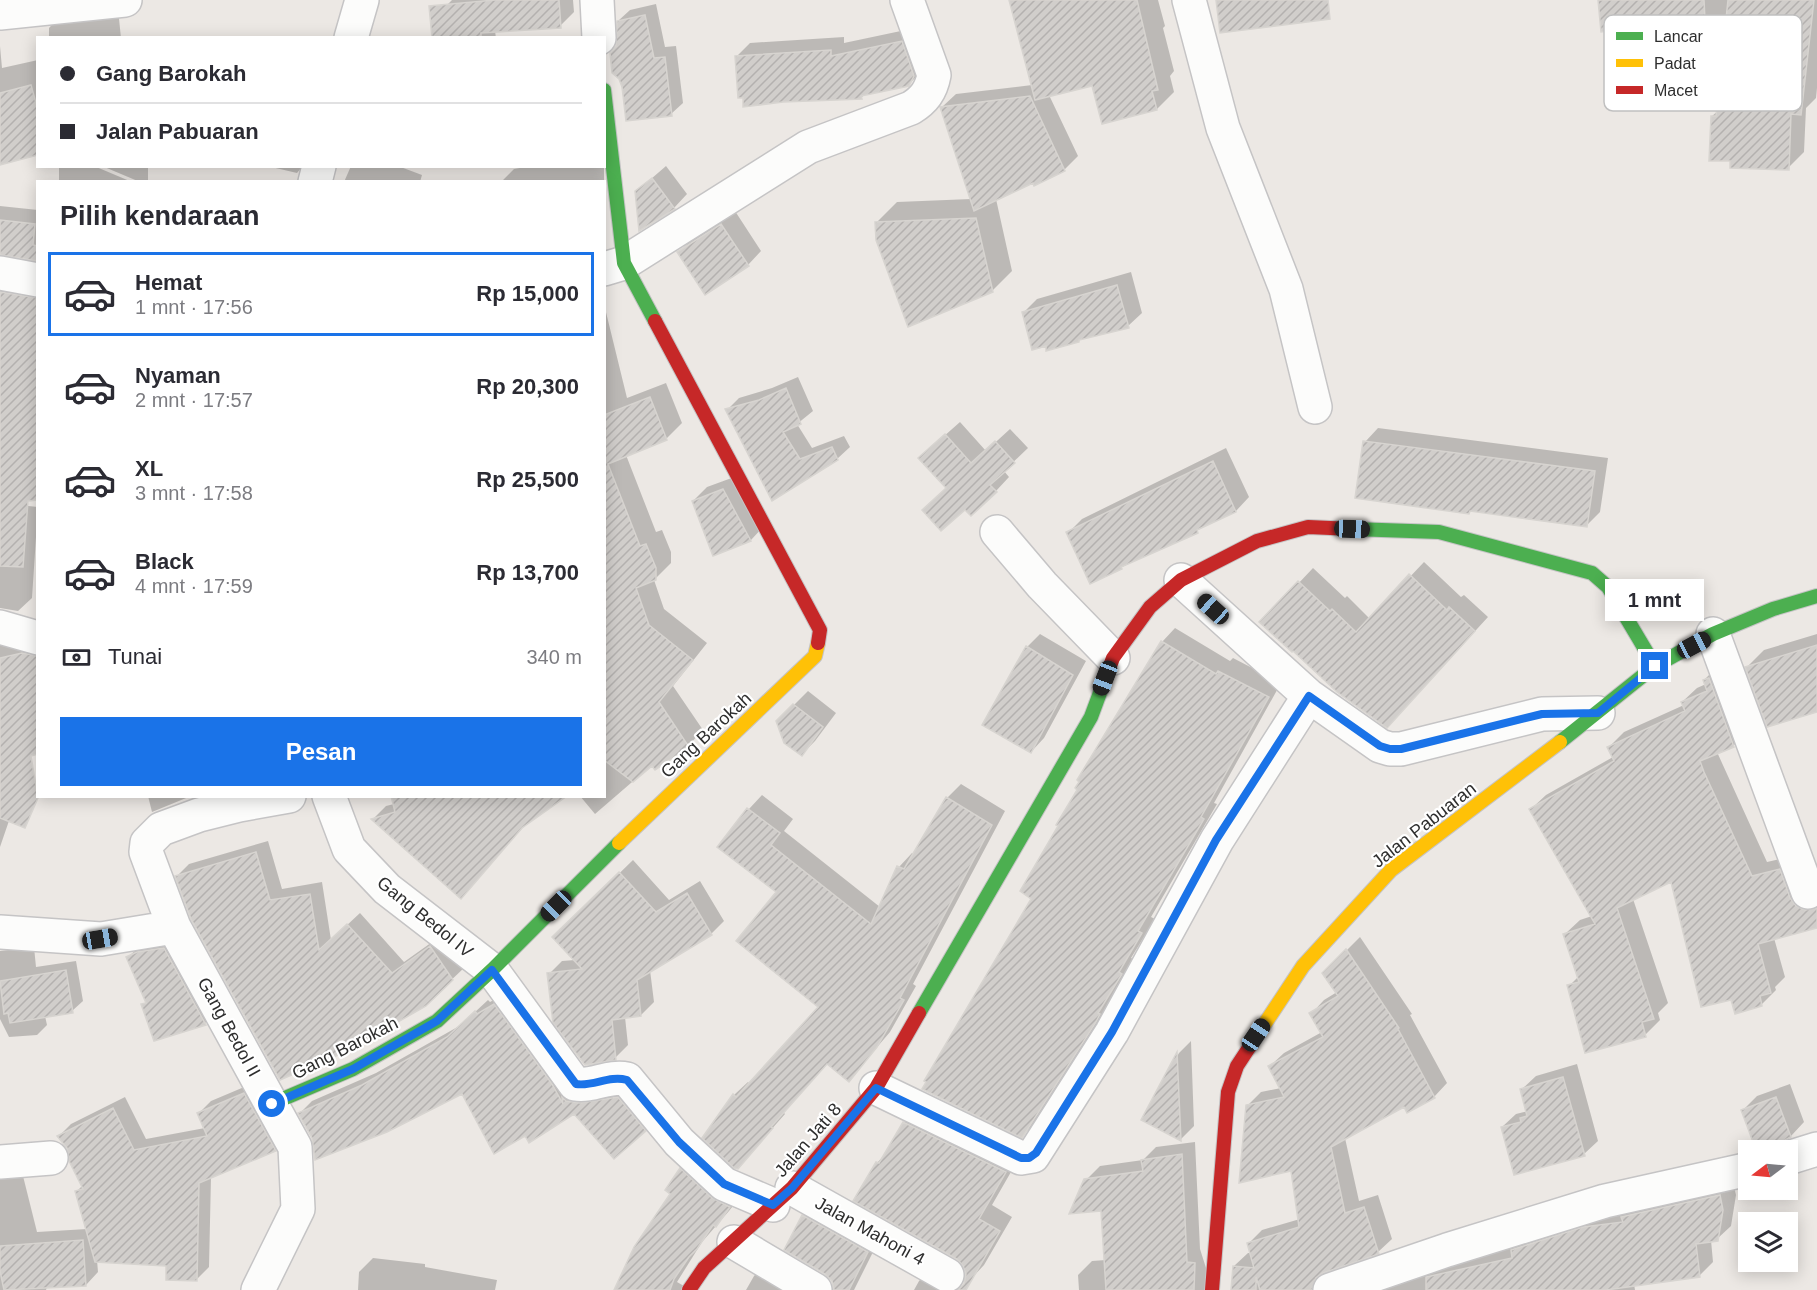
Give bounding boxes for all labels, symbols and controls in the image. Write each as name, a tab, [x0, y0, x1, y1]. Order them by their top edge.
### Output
legend	[1604, 15, 1802, 111]
text: Lancar	[1654, 28, 1704, 45]
text: Padat	[1654, 55, 1696, 72]
text: Gang Barokah	[96, 61, 246, 86]
text: Macet	[1654, 82, 1698, 99]
text: Jalan Pabuaran	[96, 119, 259, 144]
text: Pilih kendaraan	[60, 201, 260, 231]
icon: car	[63, 267, 117, 321]
text: Hemat	[135, 270, 202, 295]
text: Rp 15,000	[476, 281, 579, 306]
text: 1 mnt · 17:56	[135, 296, 253, 318]
icon: car	[63, 360, 117, 414]
text: Nyaman	[135, 363, 221, 388]
text: Rp 20,300	[476, 374, 579, 399]
text: 2 mnt · 17:57	[135, 389, 253, 411]
icon: car	[63, 453, 117, 507]
text: XL	[135, 456, 163, 481]
text: Rp 25,500	[476, 467, 579, 492]
text: 3 mnt · 17:58	[135, 482, 253, 504]
car	[1334, 519, 1370, 539]
icon: car	[63, 546, 117, 600]
text: Black	[135, 549, 194, 574]
text: Rp 13,700	[476, 560, 579, 585]
text: 4 mnt · 17:59	[135, 575, 253, 597]
callout: 1 mnt	[1606, 579, 1704, 621]
text: 1 mnt	[1628, 589, 1681, 611]
car	[1194, 590, 1232, 628]
car	[1674, 629, 1714, 661]
icon: cash	[60, 641, 93, 674]
text: Tunai	[108, 644, 162, 669]
text: 340 m	[526, 646, 582, 668]
route end	[1641, 652, 1668, 679]
car	[1090, 658, 1120, 698]
street label: Gang Barokah	[657, 688, 755, 782]
button: Pesan	[60, 717, 582, 786]
street label: Jalan Pabuaran	[1368, 778, 1480, 872]
street label: Gang Bedol IV	[373, 872, 477, 962]
car	[537, 887, 575, 925]
car	[81, 927, 119, 951]
street label: Gang Bedol II	[194, 974, 264, 1080]
street label: Gang Barokah	[289, 1013, 401, 1083]
car	[1238, 1015, 1274, 1055]
route start	[258, 1090, 285, 1117]
street label: Jalan Jati 8	[771, 1099, 845, 1181]
north arrow	[1738, 1140, 1798, 1200]
map controls	[1738, 1140, 1798, 1272]
street label: Jalan Mahoni 4	[812, 1193, 928, 1269]
button: layers	[1738, 1212, 1798, 1272]

